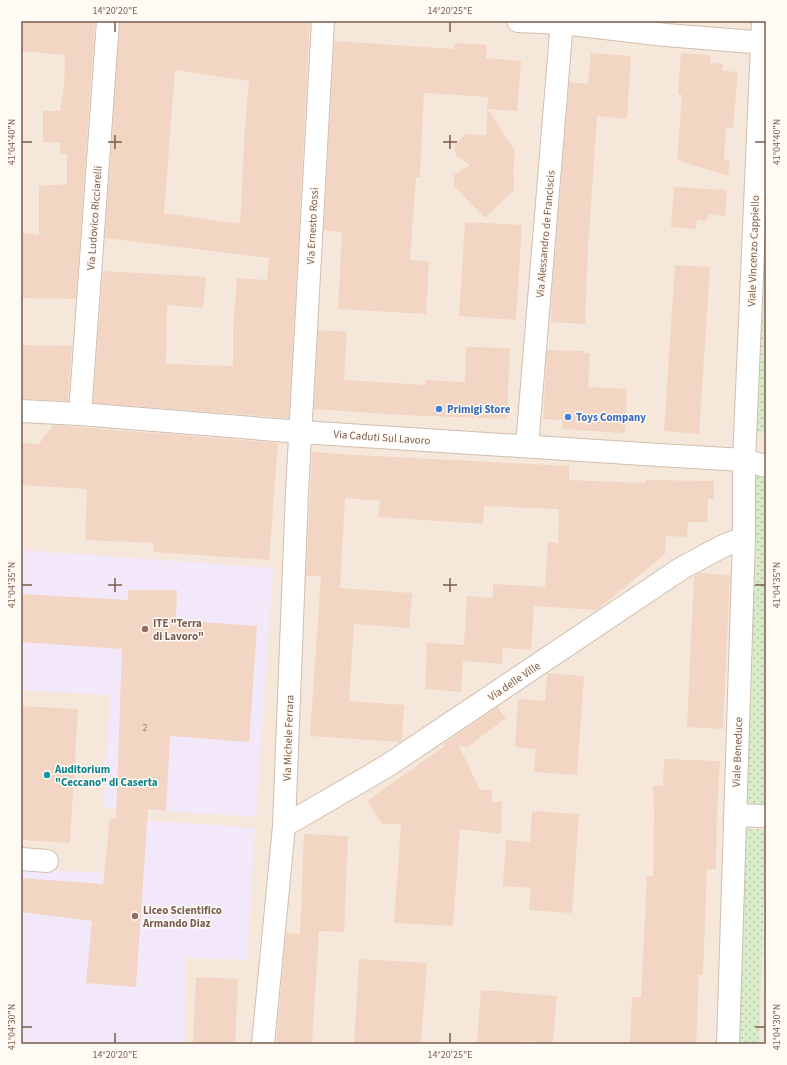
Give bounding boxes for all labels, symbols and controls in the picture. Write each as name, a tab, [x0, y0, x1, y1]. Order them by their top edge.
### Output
text: 14°20'20"E	[92, 4, 138, 18]
text: 14°20'25"E	[427, 4, 473, 18]
text: 41°04'40"N	[5, 119, 19, 165]
text: 41°04'40"N	[770, 119, 784, 165]
street label: Via Ludovico Ricciarelli	[83, 165, 106, 271]
street label: Via Alessandro de Franciscis	[532, 169, 559, 298]
street label: Via Ernesto Rossi	[303, 187, 322, 265]
street label: Viale Vincenzo Cappiello	[744, 195, 763, 307]
place label: Primigi Store	[447, 402, 511, 417]
marker: Primigi Store	[434, 404, 444, 414]
place label: Toys Company	[576, 410, 646, 425]
marker: Toys Company	[563, 412, 573, 422]
street label: Via Caduti Sul Lavoro	[333, 427, 431, 448]
text: 41°04'35"N	[5, 562, 19, 608]
text: 41°04'35"N	[770, 562, 784, 608]
place label: ITE "Terra di Lavoro"	[153, 616, 204, 644]
marker: ITE "Terra di Lavoro"	[140, 624, 150, 634]
street label: Via delle Ville	[485, 658, 544, 705]
street label: Via Michele Ferrara	[279, 695, 298, 782]
street label: Viale Beneduce	[729, 716, 746, 787]
house number: 2	[143, 722, 148, 735]
place label: Auditorium "Ceccano" di Caserta	[54, 762, 158, 790]
marker: Auditorium "Ceccano" di Caserta	[42, 770, 52, 780]
place label: Liceo Scientifico Armando Diaz	[142, 903, 222, 931]
marker: Liceo Scientifico Armando Diaz	[130, 911, 140, 921]
text: 41°04'30"N	[5, 1004, 19, 1050]
text: 41°04'30"N	[770, 1004, 784, 1050]
text: 14°20'20"E	[92, 1048, 138, 1062]
text: 14°20'25"E	[427, 1048, 473, 1062]

